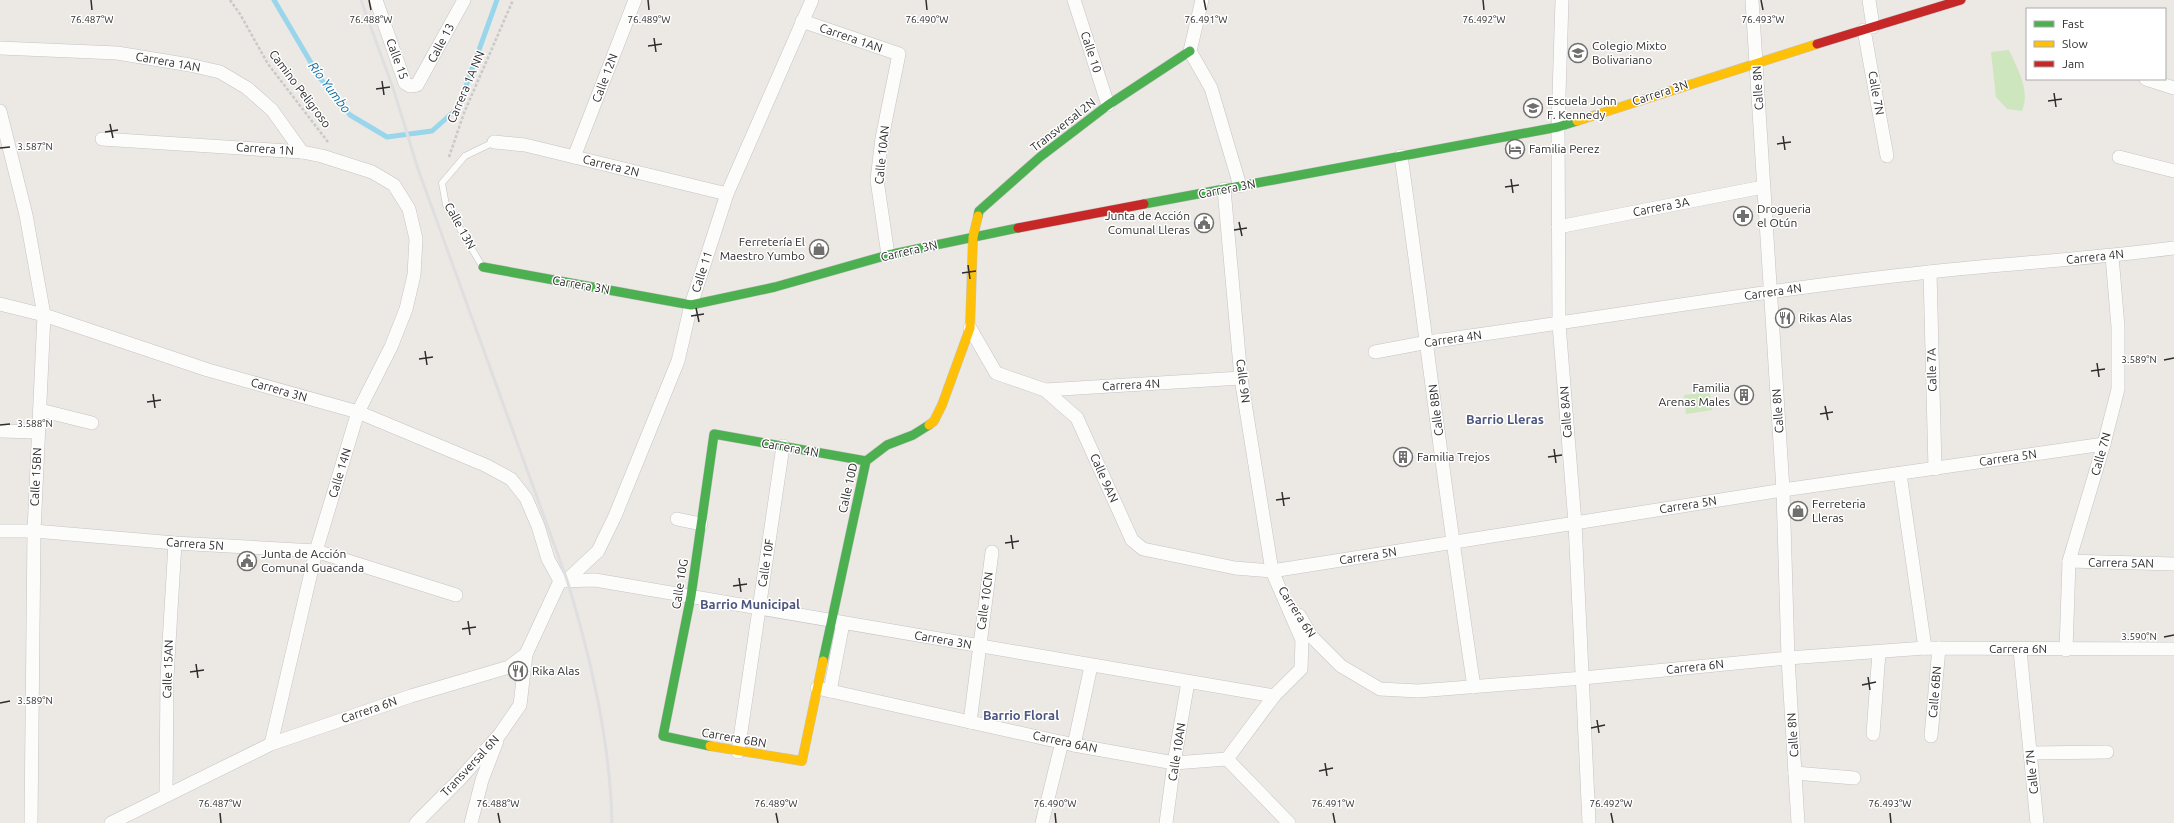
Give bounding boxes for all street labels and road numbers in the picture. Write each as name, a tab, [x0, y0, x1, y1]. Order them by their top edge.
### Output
street label: Calle 13	[425, 21, 456, 65]
street label: Carrera 1AN	[818, 21, 884, 54]
street label: Calle 10	[1079, 30, 1104, 74]
street label: Calle 15	[384, 37, 411, 81]
street label: Camino Peligroso	[267, 47, 334, 130]
street label: Carrera 1AN	[135, 49, 202, 74]
street label: Carrera 1A NN	[444, 49, 487, 125]
street label: Calle 12N	[589, 52, 620, 104]
street label: Calle 8N	[1750, 65, 1765, 111]
street label: Calle 7N	[1866, 70, 1887, 116]
street label: Carrera 3N	[1630, 77, 1689, 108]
street label: Transversal 2N	[1028, 95, 1098, 154]
street label: Calle 10AN	[872, 125, 891, 185]
street label: Carrera 1N	[236, 140, 294, 157]
street label: Carrera 2N	[581, 152, 641, 179]
street label: Carrera 3N	[1197, 177, 1257, 200]
street label: Carrera 3A	[1632, 195, 1690, 218]
street label: Calle 13N	[442, 200, 479, 251]
street label: Carrera 3N	[879, 238, 939, 263]
street label: Carrera 4N	[2065, 247, 2124, 266]
street label: Calle 11	[689, 250, 714, 294]
street label: Carrera 3N	[551, 273, 611, 296]
street label: Carrera 4N	[1743, 281, 1803, 302]
street label: Carrera 4N	[1423, 328, 1483, 349]
street label: Calle 7A	[1925, 348, 1938, 392]
street label: Calle 9N	[1234, 358, 1253, 404]
street label: Carrera 3N	[249, 375, 309, 404]
street label: Carrera 4N	[1102, 376, 1160, 393]
street label: Calle 8BN	[1426, 383, 1445, 437]
street label: Calle 8AN	[1557, 385, 1574, 439]
street label: Calle 8N	[1769, 388, 1786, 434]
street label: Calle 7N	[2088, 431, 2113, 477]
street label: Carrera 4N	[760, 436, 820, 459]
street label: Calle 14N	[326, 446, 353, 499]
street label: Calle 15BN	[27, 447, 44, 507]
street label: Carrera 5N	[1978, 447, 2038, 468]
street label: Calle 9AN	[1088, 451, 1121, 504]
street label: Calle 10D	[835, 461, 860, 514]
street label: Carrera 5N	[1658, 494, 1718, 515]
street label: Carrera 5N	[166, 535, 224, 552]
street label: Calle 10F	[755, 538, 776, 588]
street label: Carrera 5N	[1338, 545, 1398, 566]
street label: Carrera 5AN	[2088, 555, 2154, 570]
street label: Calle 10G	[669, 558, 690, 610]
street label: Calle 10CN	[974, 571, 995, 631]
street label: Carrera 6N	[1276, 584, 1319, 640]
street label: Carrera 3N	[913, 628, 973, 651]
street label: Calle 15AN	[160, 639, 175, 699]
street label: Carrera 6N	[1989, 642, 2047, 655]
street label: Carrera 6N	[1665, 657, 1724, 676]
street label: Calle 6BN	[1926, 665, 1943, 719]
street label: Carrera 6N	[339, 694, 398, 725]
street label: Calle 8N	[1784, 712, 1801, 758]
street label: Calle 10AN	[1165, 722, 1188, 782]
street label: Carrera 6BN	[701, 725, 768, 750]
street label: Carrera 6AN	[1032, 728, 1099, 755]
street label: Transversal 6N	[438, 732, 501, 799]
street label: Calle 7N	[2023, 749, 2040, 795]

